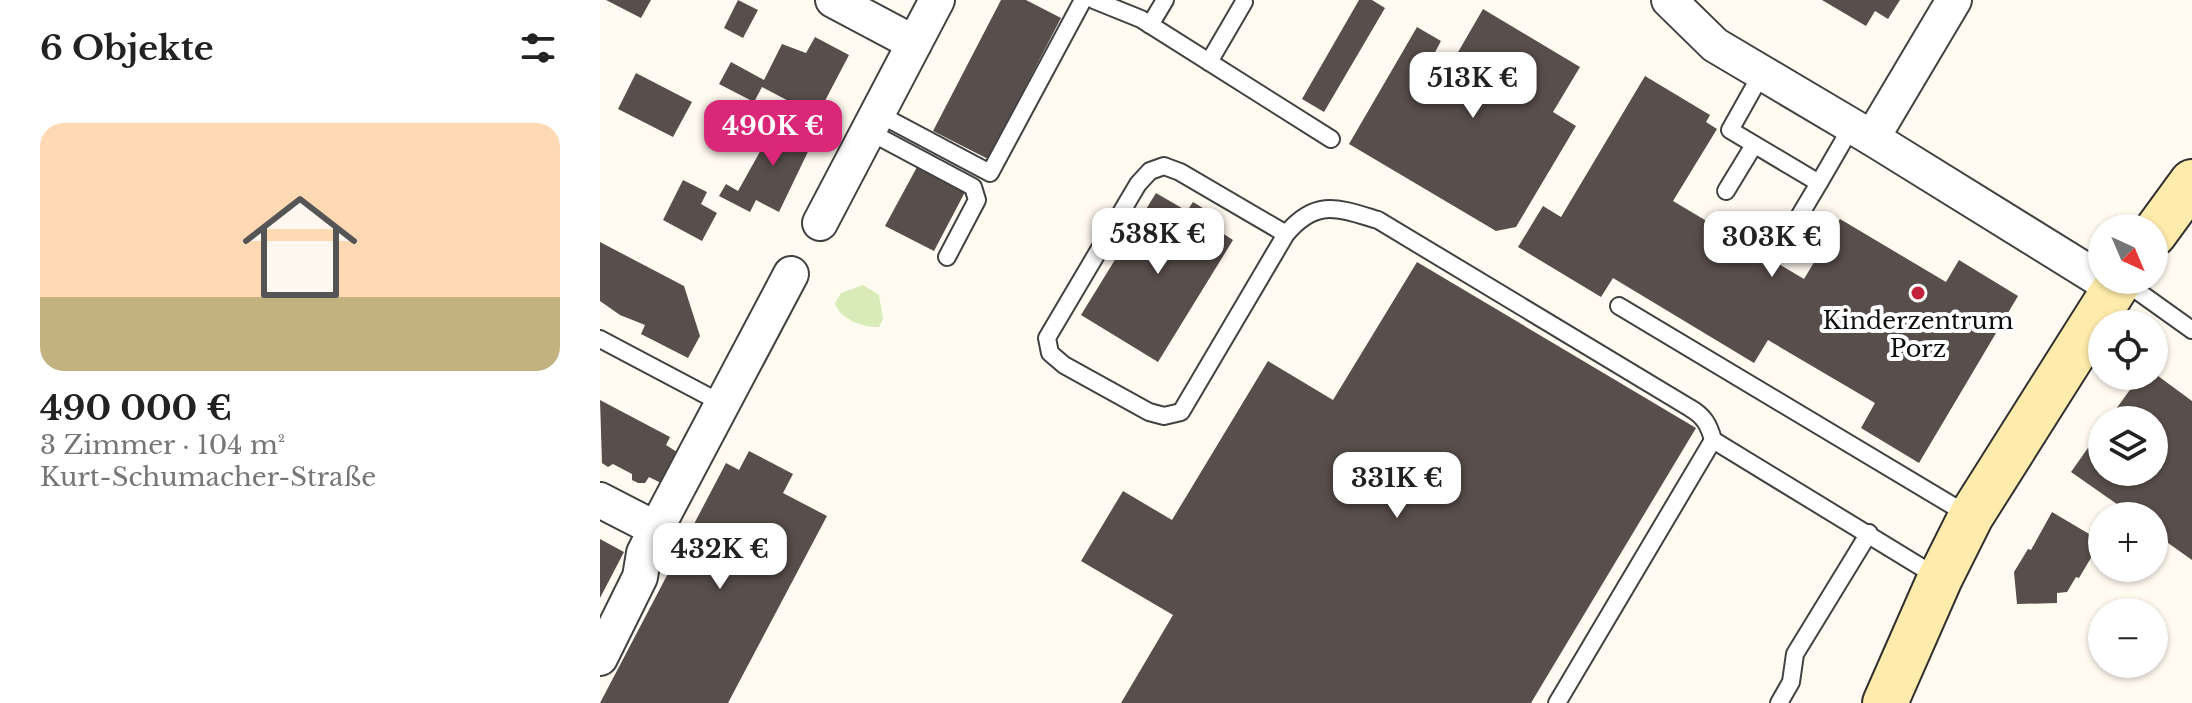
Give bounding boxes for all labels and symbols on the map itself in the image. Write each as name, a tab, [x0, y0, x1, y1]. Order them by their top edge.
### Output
pin: 513K €	[1408, 52, 1538, 120]
pin: 490K €	[708, 100, 838, 168]
pin: 538K €	[1093, 208, 1223, 276]
pin: 303K €	[1707, 211, 1837, 279]
north arrow	[2088, 214, 2168, 294]
marker: Kinderzentrum Porz	[1909, 284, 1927, 302]
place label: Kinderzentrum Porz	[1823, 306, 2014, 363]
pin: 331K €	[1332, 452, 1462, 520]
pin: 432K €	[655, 523, 785, 591]

